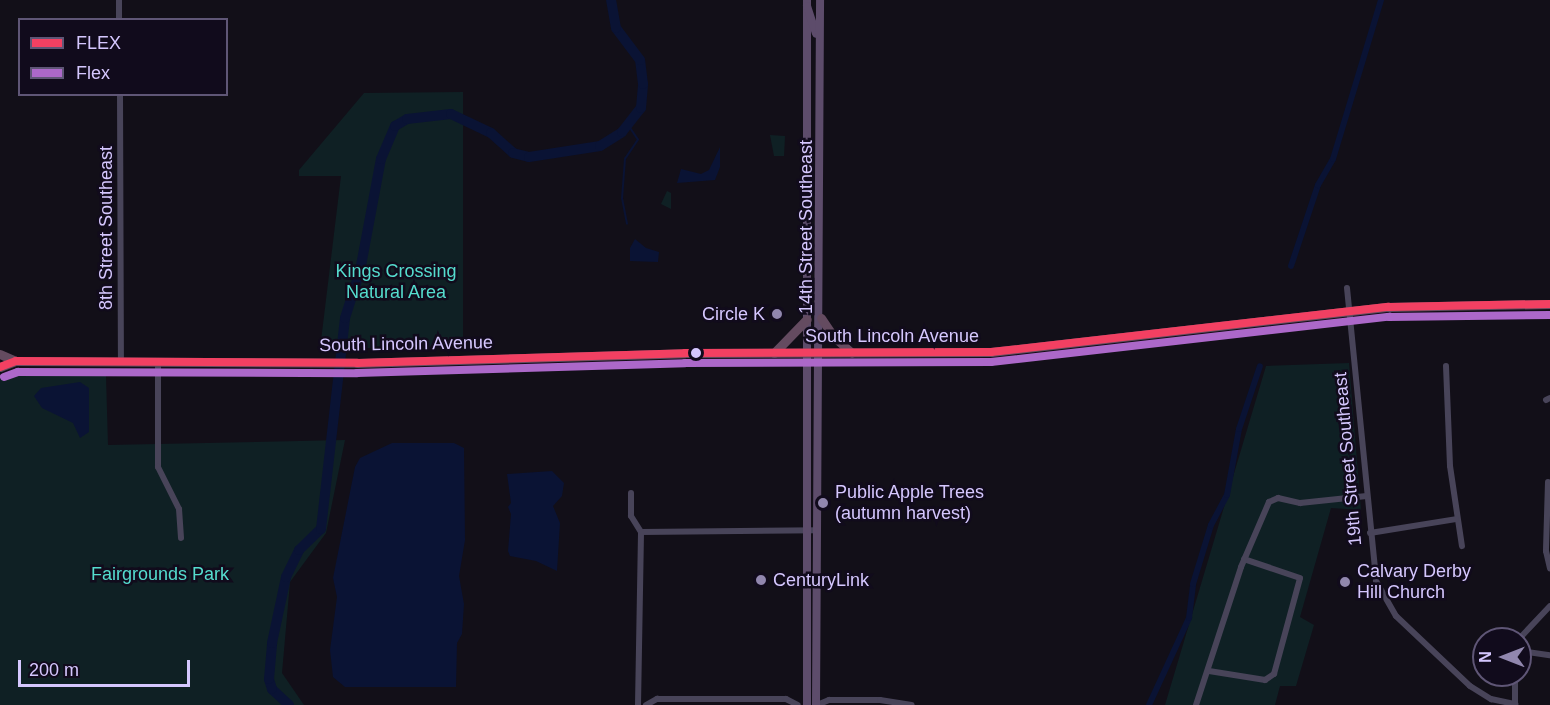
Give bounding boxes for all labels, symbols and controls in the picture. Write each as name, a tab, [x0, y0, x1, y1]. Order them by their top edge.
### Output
legend	[18, 18, 228, 96]
text: FLEX	[76, 33, 121, 53]
text: Flex	[76, 63, 110, 83]
street label: 14th Street Southeast	[795, 140, 817, 314]
street label: 8th Street Southeast	[95, 146, 117, 310]
park label: Kings Crossing Natural Area	[335, 261, 457, 304]
place label: Circle K	[702, 303, 765, 325]
marker: Circle K	[770, 307, 784, 321]
street label: South Lincoln Avenue	[805, 325, 979, 347]
street label: South Lincoln Avenue	[318, 332, 494, 356]
unlabelled marker	[690, 347, 702, 359]
street label: 19th Street Southeast	[1330, 371, 1366, 547]
place label: Public Apple Trees (autumn harvest)	[835, 482, 985, 524]
marker: Public Apple Trees (autumn harvest)	[816, 496, 830, 510]
place label: Calvary Derby Hill Church	[1357, 561, 1471, 604]
park label: Fairgrounds Park	[91, 563, 229, 585]
place label: CenturyLink	[773, 569, 869, 591]
marker: CenturyLink	[754, 573, 768, 587]
marker: Calvary Derby Hill Church	[1338, 575, 1352, 589]
north arrow	[1472, 627, 1532, 687]
scale bar	[21, 648, 194, 686]
text: N	[1477, 651, 1494, 663]
text: 200 m	[29, 660, 79, 680]

